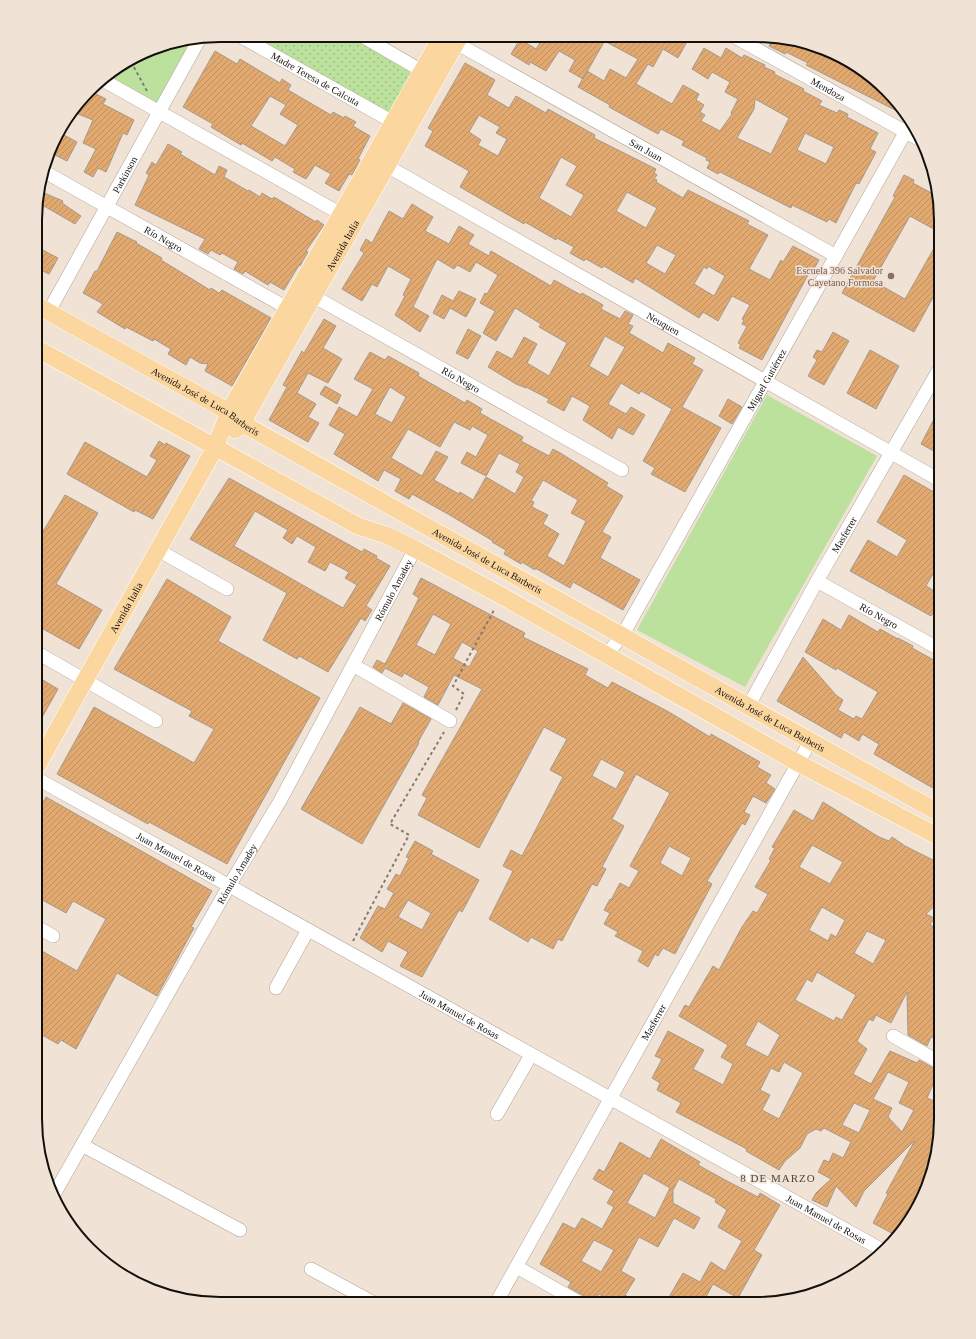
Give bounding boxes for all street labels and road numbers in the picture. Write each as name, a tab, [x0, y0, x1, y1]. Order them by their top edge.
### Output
street label: Madre Teresa de Calcuta	[269, 50, 362, 108]
street label: Mendoza	[809, 76, 847, 103]
street label: San Juan	[628, 136, 664, 164]
street label: Parkinson	[110, 155, 139, 195]
street label: Avenida Italia	[324, 218, 361, 273]
street label: Río Negro	[142, 224, 184, 254]
street label: Neuquen	[645, 310, 682, 337]
street label: Miguel Gutiérrez	[745, 347, 789, 413]
street label: Avenida José de Luca Barberis	[149, 365, 261, 438]
street label: Río Negro	[440, 365, 482, 395]
street label: Masferrer	[830, 514, 859, 555]
street label: Avenida José de Luca Barberis	[431, 526, 544, 596]
street label: Rómulo Amadey	[373, 558, 414, 623]
street label: Avenida Italia	[108, 580, 145, 635]
street label: Río Negro	[858, 601, 900, 631]
street label: Avenida José de Luca Barberis	[713, 684, 827, 754]
street label: Juan Manuel de Rosas	[134, 830, 218, 884]
street label: Rómulo Amadey	[215, 842, 259, 906]
street label: Juan Manuel de Rosas	[417, 988, 501, 1041]
street label: Masferrer	[639, 1002, 668, 1042]
street label: Juan Manuel de Rosas	[784, 1193, 868, 1246]

